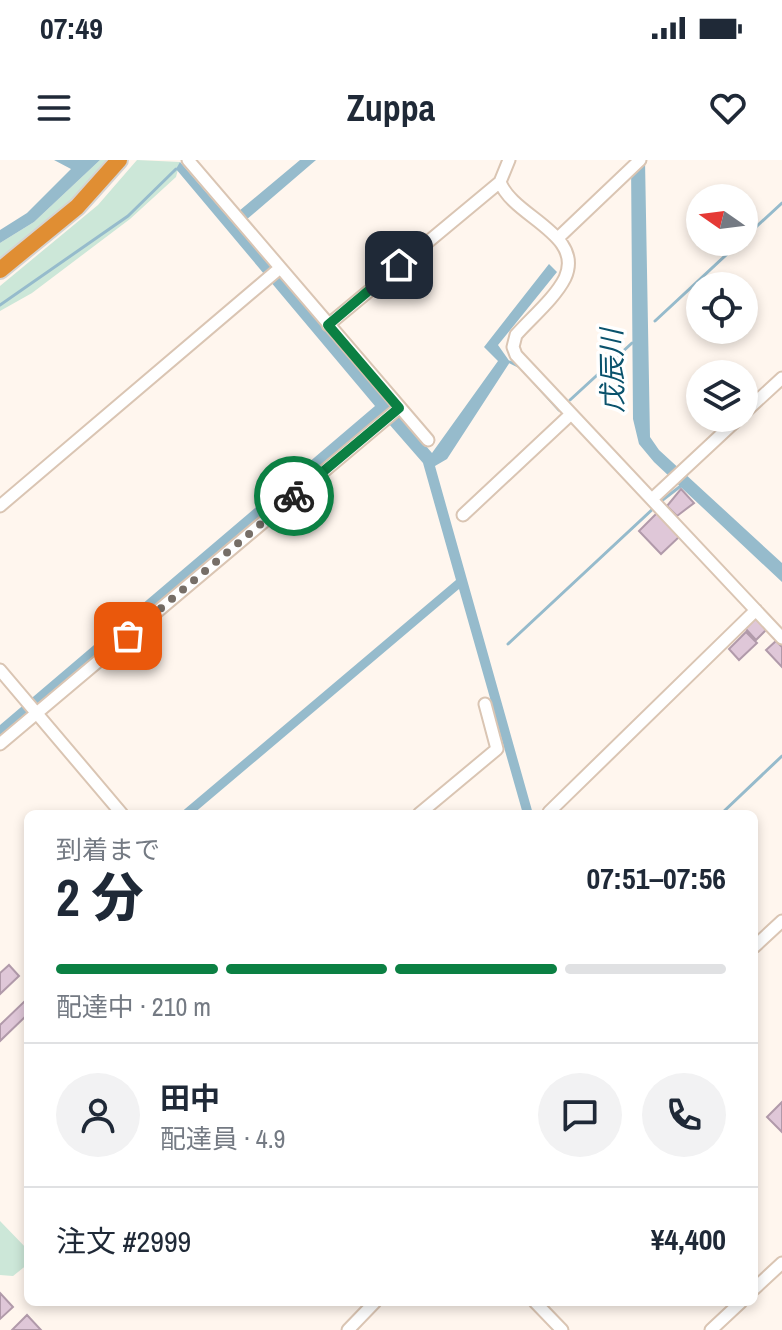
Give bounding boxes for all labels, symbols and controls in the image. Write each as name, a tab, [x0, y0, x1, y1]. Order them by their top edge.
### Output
text: 07:49	[40, 8, 103, 48]
text: Zuppa	[347, 84, 435, 132]
icon: menu	[32, 86, 76, 130]
icon: heart	[706, 86, 750, 130]
north arrow	[686, 184, 758, 256]
map controls	[686, 184, 758, 432]
pin	[365, 231, 433, 299]
icon: home	[377, 243, 421, 287]
button: locate	[686, 272, 758, 344]
water label: 戊辰川	[592, 326, 632, 413]
button: layers	[686, 360, 758, 432]
courier	[254, 456, 334, 536]
icon: bike	[272, 474, 316, 518]
pin	[94, 602, 162, 670]
icon: bag	[106, 614, 150, 658]
text: 到着まで	[56, 832, 160, 867]
text: 07:51–07:56	[587, 858, 726, 898]
text: 2 分	[56, 862, 144, 932]
text: 配達中 · 210 m	[56, 989, 211, 1024]
button: person	[56, 1073, 140, 1157]
button: chat	[538, 1073, 622, 1157]
button: phone	[642, 1073, 726, 1157]
text: 田中	[160, 1078, 220, 1118]
text: 配達員 · 4.9	[160, 1121, 285, 1156]
text: ¥4,400	[651, 1219, 726, 1259]
text: 注文 #2999	[56, 1221, 191, 1261]

